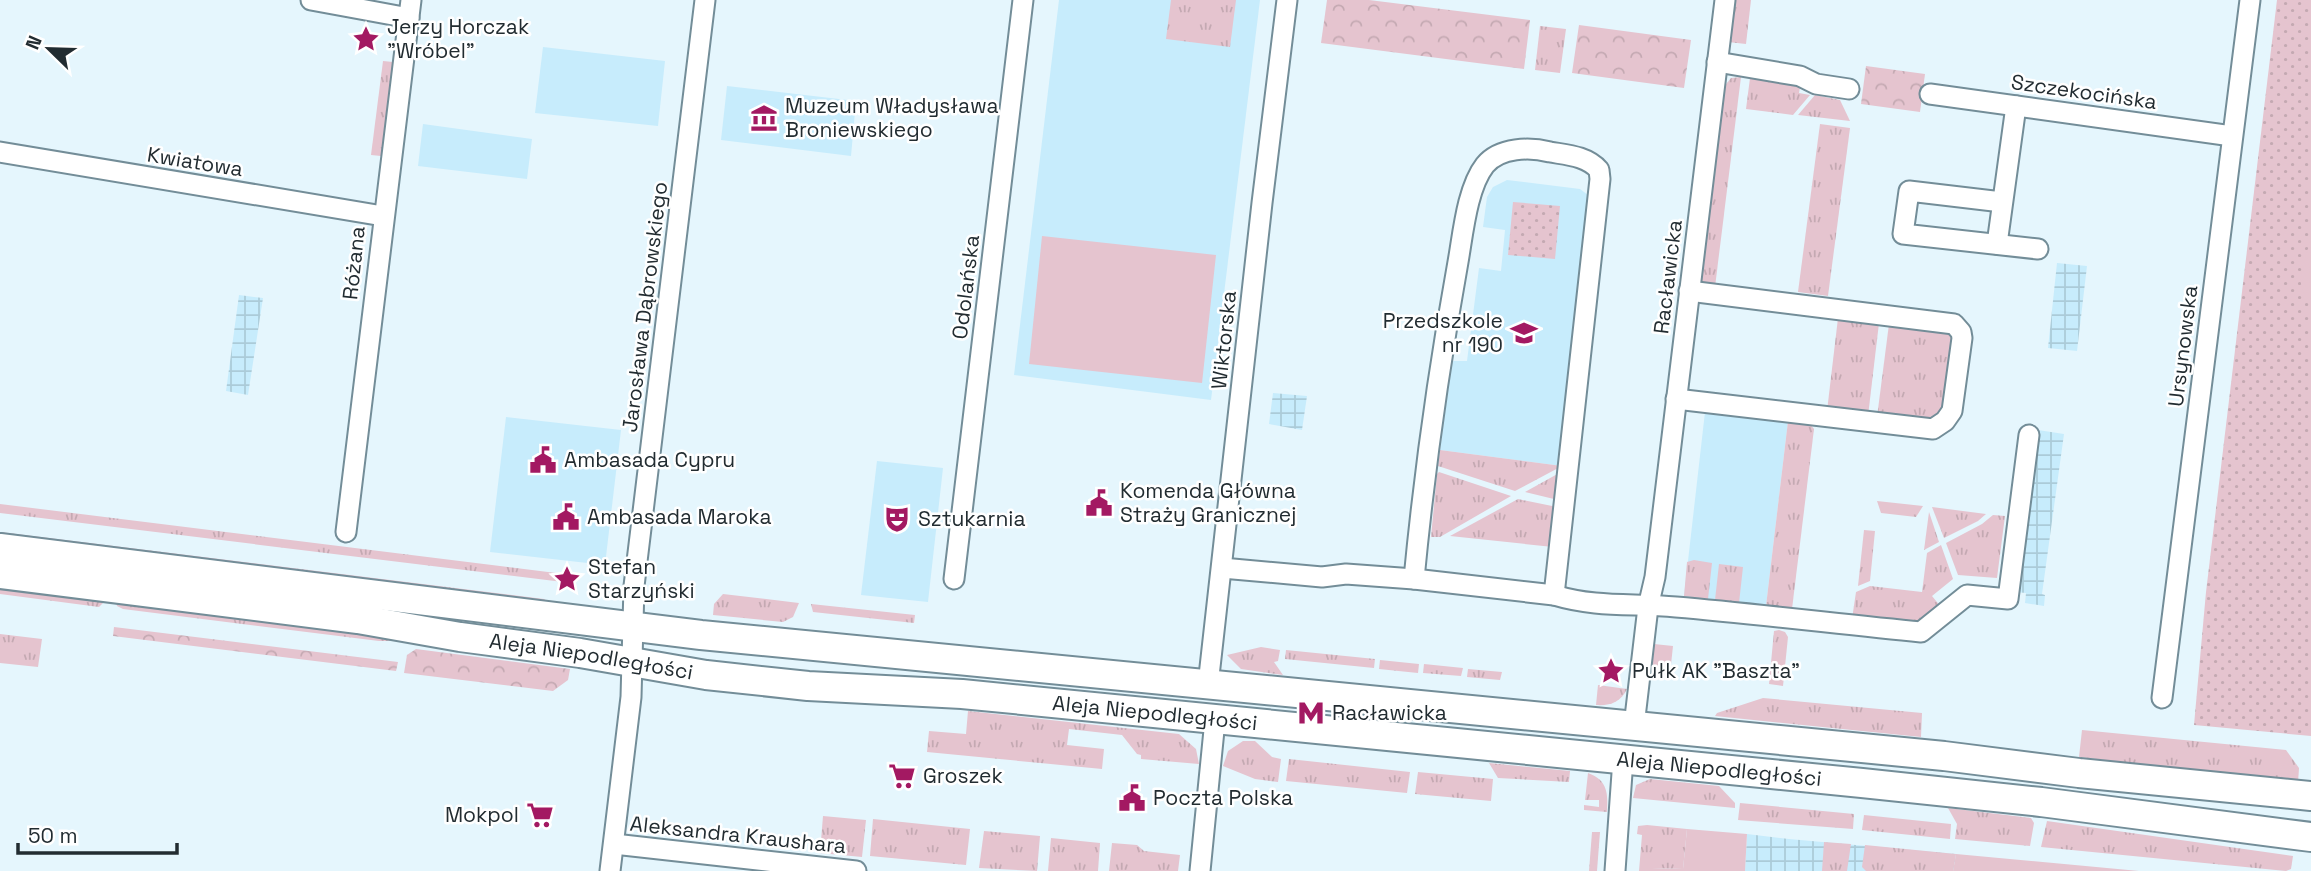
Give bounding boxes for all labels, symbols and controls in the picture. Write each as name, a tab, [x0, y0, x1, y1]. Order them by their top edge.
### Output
place label: Jerzy Horczak "Wróbel"	[387, 13, 529, 64]
north arrow	[14, 14, 84, 84]
place icon: Jerzy Horczak "Wróbel"	[351, 24, 381, 54]
text: N	[20, 32, 48, 53]
street label: Szczekocińska	[2009, 68, 2159, 115]
place label: Muzeum Władysława Broniewskiego	[785, 92, 999, 143]
museum icon: Muzeum Władysława Broniewskiego	[749, 103, 779, 133]
street label: Kwiatowa	[145, 141, 245, 182]
street label: Jarosława Dąbrowskiego	[616, 180, 673, 434]
street label: Racławicka	[1647, 218, 1688, 336]
street label: Różana	[336, 225, 371, 301]
street label: Odolańska	[946, 233, 985, 341]
street label: Ursynowska	[2162, 284, 2203, 408]
street label: Wiktorska	[1205, 289, 1242, 391]
place label: Przedszkole nr 190	[1383, 307, 1503, 358]
school or university icon: Przedszkole nr 190	[1509, 318, 1539, 348]
public building icon: Ambasada Cypru	[528, 445, 558, 475]
place label: Ambasada Cypru	[564, 446, 735, 473]
place label: Komenda Główna Straży Granicznej	[1120, 477, 1297, 528]
public building icon: Komenda Główna Straży Granicznej	[1084, 488, 1114, 518]
public building icon: Ambasada Maroka	[551, 502, 581, 532]
place label: Ambasada Maroka	[587, 503, 771, 530]
theatre icon: Sztukarnia	[882, 504, 912, 534]
place label: Sztukarnia	[918, 505, 1025, 532]
place label: Stefan Starzyński	[588, 553, 695, 604]
place icon: Stefan Starzyński	[552, 564, 582, 594]
street label: Aleja Niepodległości	[488, 627, 695, 685]
place icon: Pułk AK "Baszta"	[1596, 656, 1626, 686]
place label: Pułk AK "Baszta"	[1632, 657, 1800, 684]
street label: Aleja Niepodległości	[1051, 689, 1259, 736]
metro station icon: Racławicka	[1296, 698, 1326, 728]
place label: Racławicka	[1332, 699, 1447, 726]
street label: Aleja Niepodległości	[1616, 745, 1823, 792]
supermarket icon: Groszek	[887, 761, 917, 791]
place label: Groszek	[923, 762, 1003, 789]
public building icon: Poczta Polska	[1117, 783, 1147, 813]
place label: Poczta Polska	[1153, 784, 1293, 811]
supermarket icon: Mokpol	[525, 800, 555, 830]
place label: Mokpol	[445, 801, 519, 828]
street label: Aleksandra Kraushara	[629, 810, 847, 859]
scale bar	[18, 812, 177, 856]
text: 50 m	[28, 822, 78, 849]

